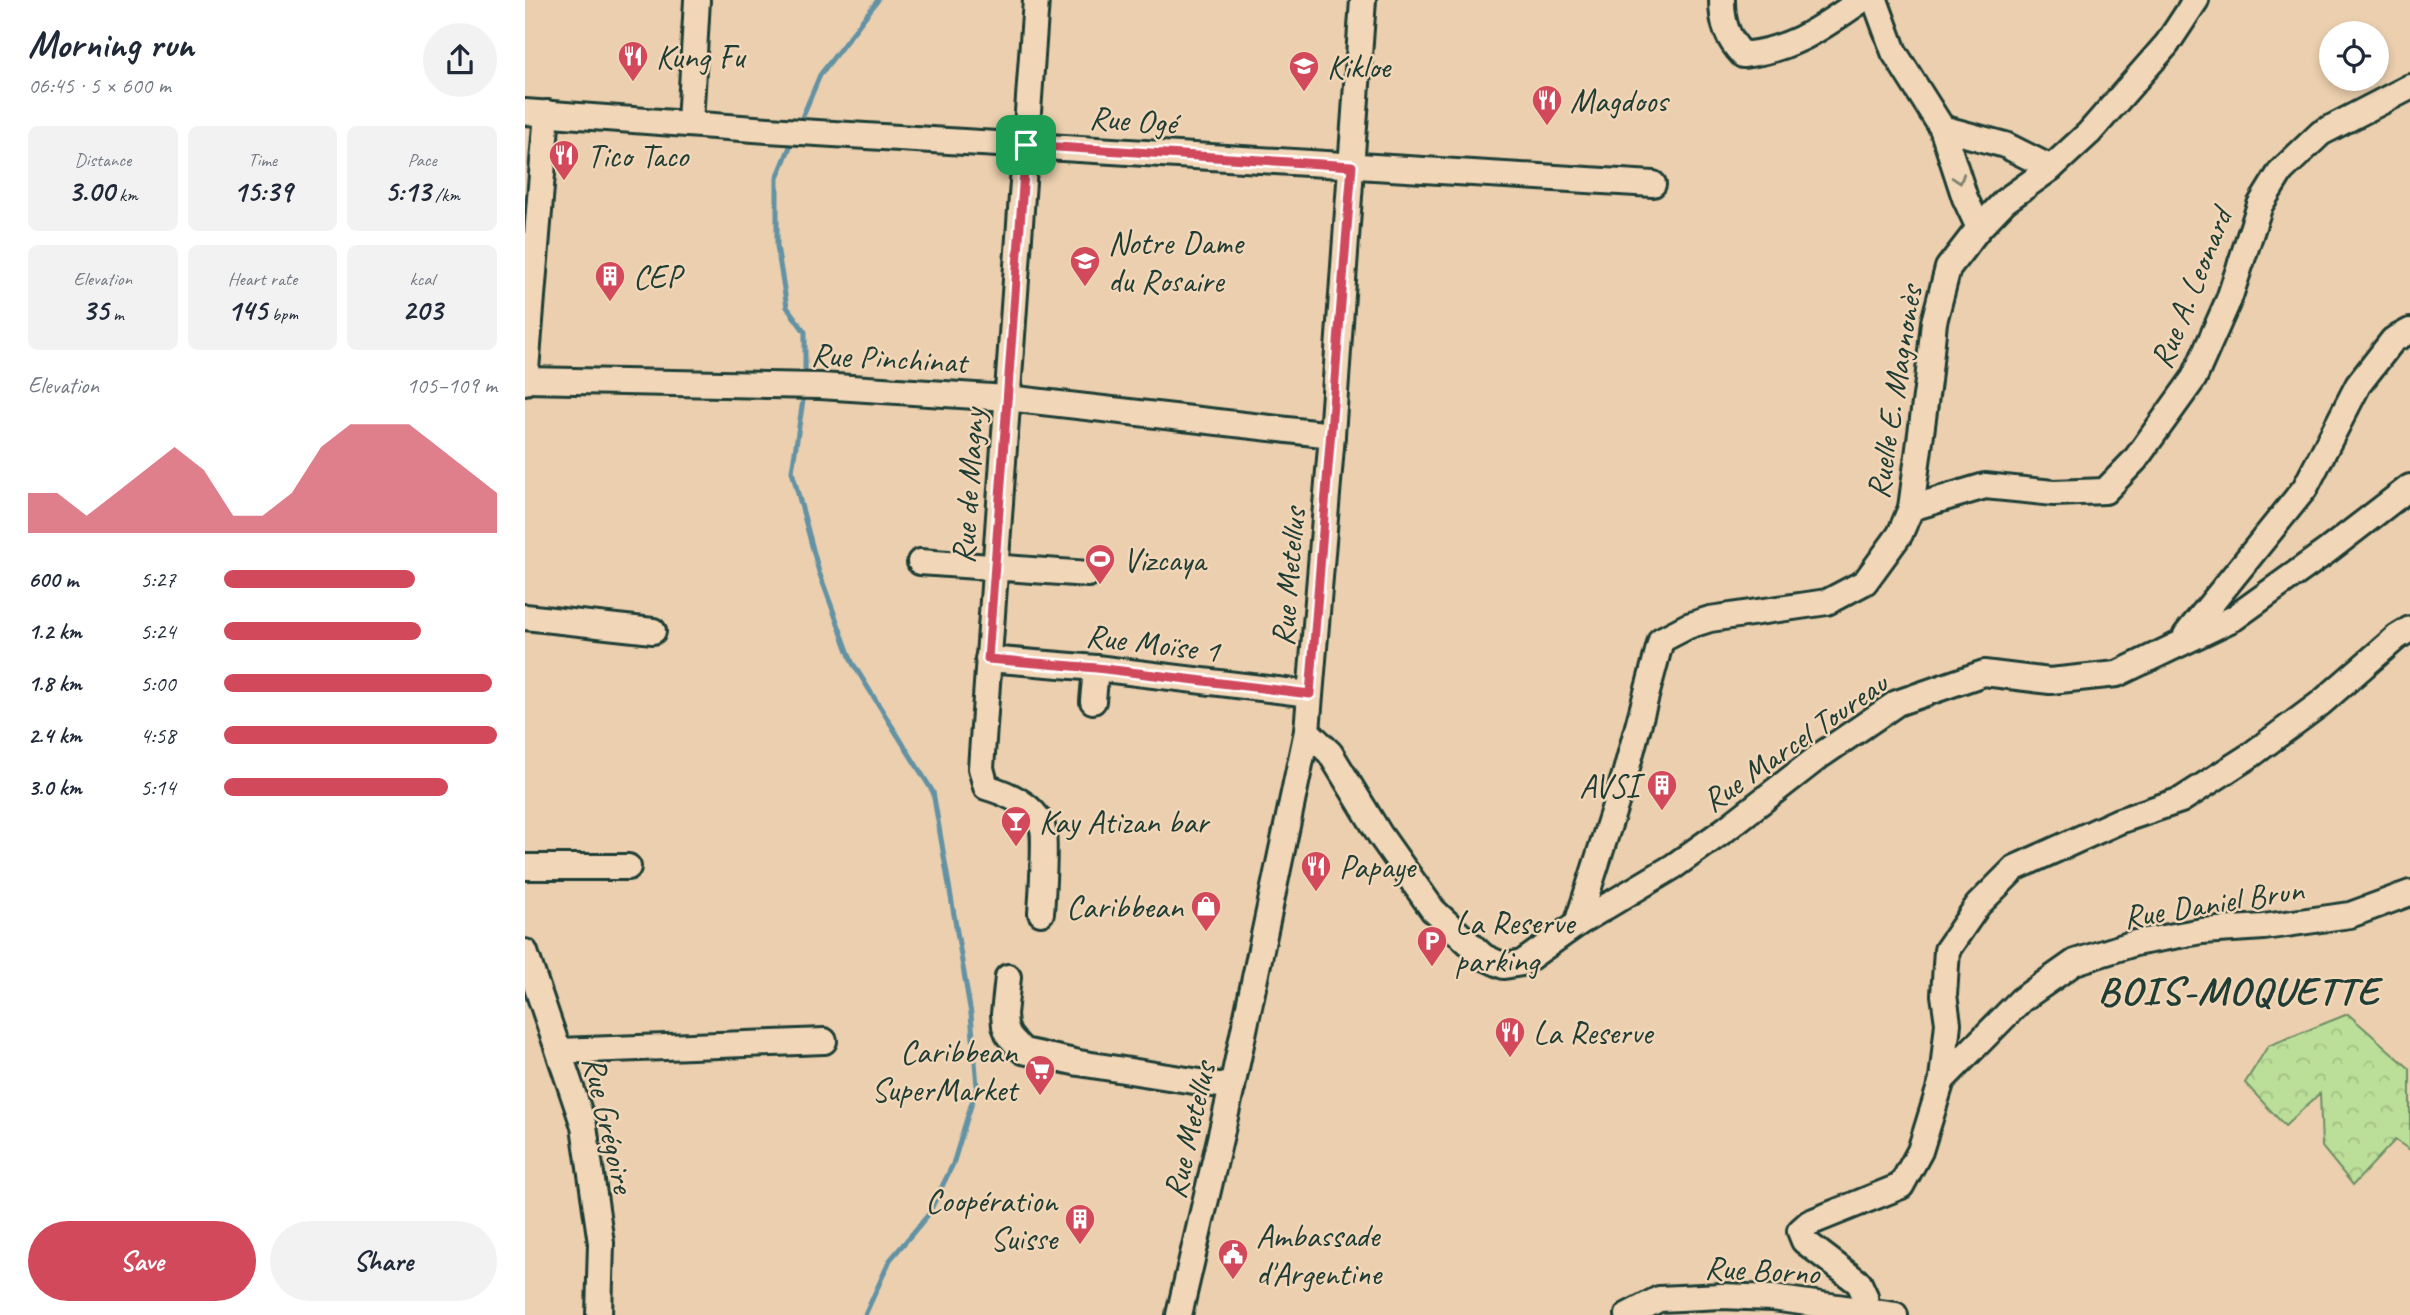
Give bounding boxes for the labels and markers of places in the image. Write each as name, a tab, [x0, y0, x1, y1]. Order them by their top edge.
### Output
place label: Kung Fu	[656, 36, 747, 78]
restaurant icon: Kung Fu	[616, 39, 650, 83]
place label: Kikloe	[1327, 46, 1392, 88]
school or university icon: Kikloe	[1287, 49, 1321, 93]
place label: Magdoos	[1570, 80, 1670, 122]
restaurant icon: Magdoos	[1530, 83, 1564, 127]
pin	[996, 115, 1056, 175]
place label: Tico Taco	[587, 135, 691, 177]
restaurant icon: Tico Taco	[547, 138, 581, 182]
place label: Notre Dame du Rosaire	[1108, 222, 1245, 302]
school or university icon: Notre Dame du Rosaire	[1068, 244, 1102, 288]
place label: CEP	[633, 256, 685, 298]
building icon: CEP	[593, 259, 627, 303]
place label: Vizcaya	[1123, 539, 1208, 581]
sports icon: Vizcaya	[1083, 542, 1117, 586]
place label: AVSI	[1579, 765, 1646, 807]
building icon: AVSI	[1645, 768, 1679, 812]
place label: Kay Atizan bar	[1039, 801, 1211, 843]
bar icon: Kay Atizan bar	[999, 804, 1033, 848]
place label: Papaye	[1339, 846, 1417, 888]
restaurant icon: Papaye	[1299, 849, 1333, 893]
place label: Caribbean	[1066, 886, 1184, 928]
shop icon: Caribbean	[1189, 889, 1223, 933]
place label: La Reserve parking	[1455, 902, 1576, 982]
parking icon: La Reserve parking	[1415, 924, 1449, 968]
place label: La Reserve	[1533, 1012, 1654, 1054]
restaurant icon: La Reserve	[1493, 1015, 1527, 1059]
place label: Caribbean SuperMarket	[871, 1031, 1020, 1111]
supermarket icon: Caribbean SuperMarket	[1023, 1053, 1057, 1097]
place label: Coopération Suisse	[925, 1180, 1059, 1260]
building icon: Coopération Suisse	[1063, 1202, 1097, 1246]
place label: Ambassade d'Argentine	[1256, 1215, 1383, 1295]
public building icon: Ambassade d'Argentine	[1216, 1237, 1250, 1281]

